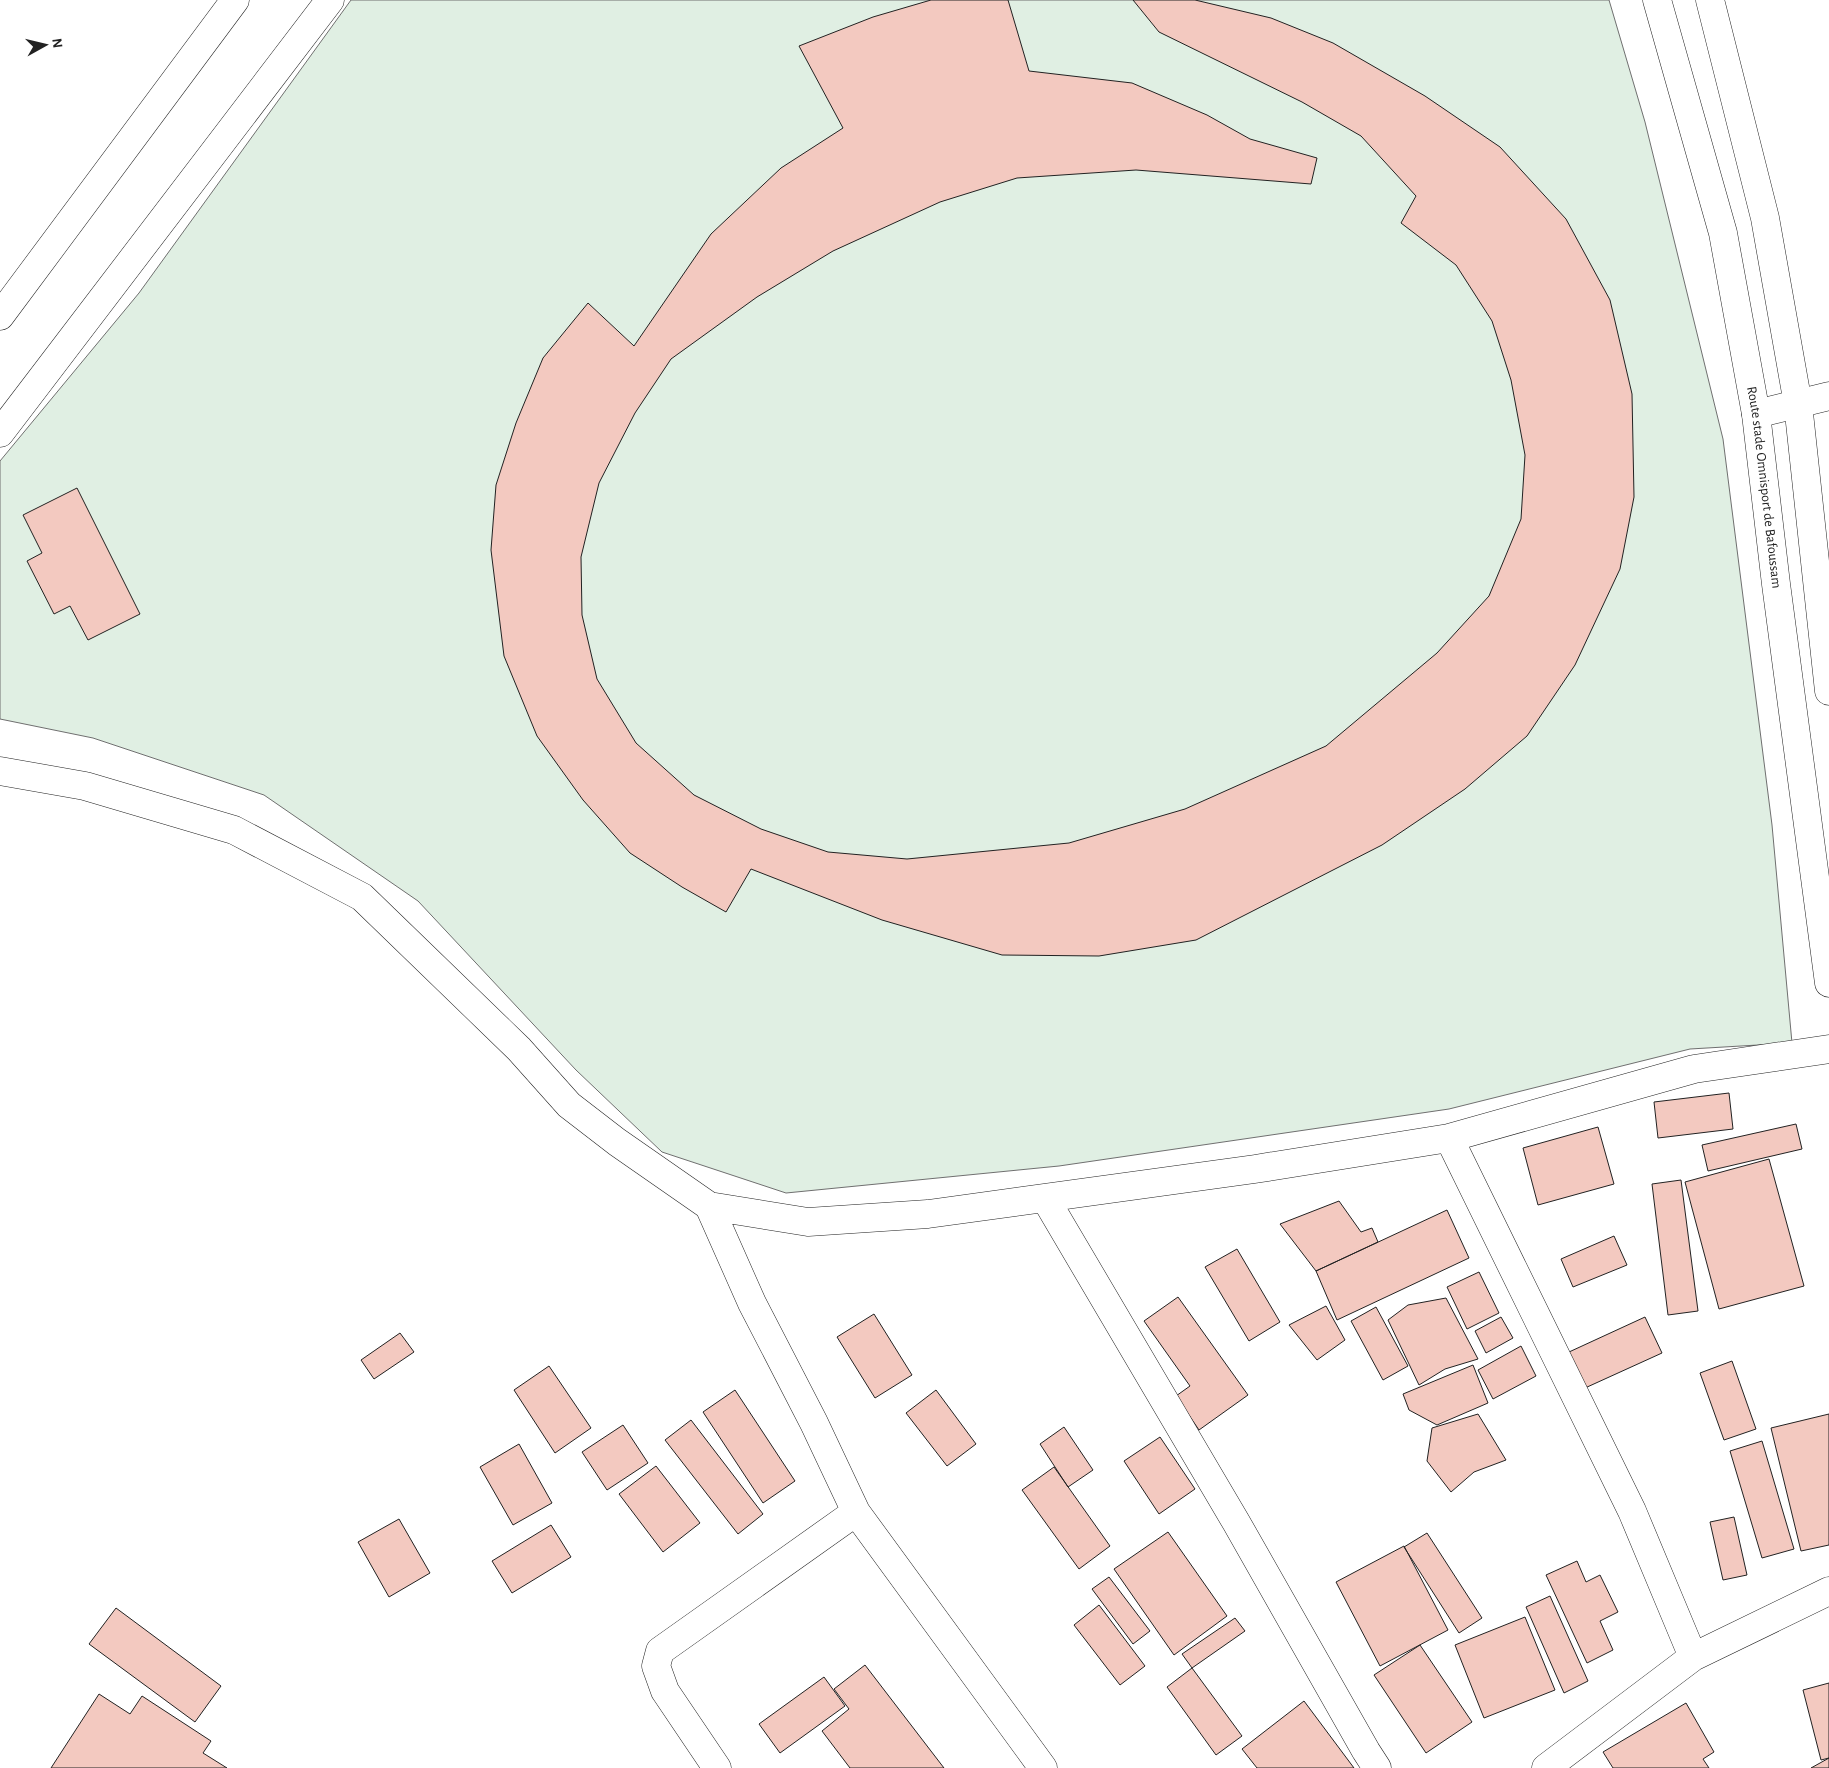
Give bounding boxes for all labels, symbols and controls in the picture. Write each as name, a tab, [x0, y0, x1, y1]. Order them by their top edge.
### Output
north arrow	[20, 20, 70, 70]
text: N	[49, 38, 64, 49]
street label: Route stade Omnisport de Bafoussam	[1744, 385, 1783, 589]

